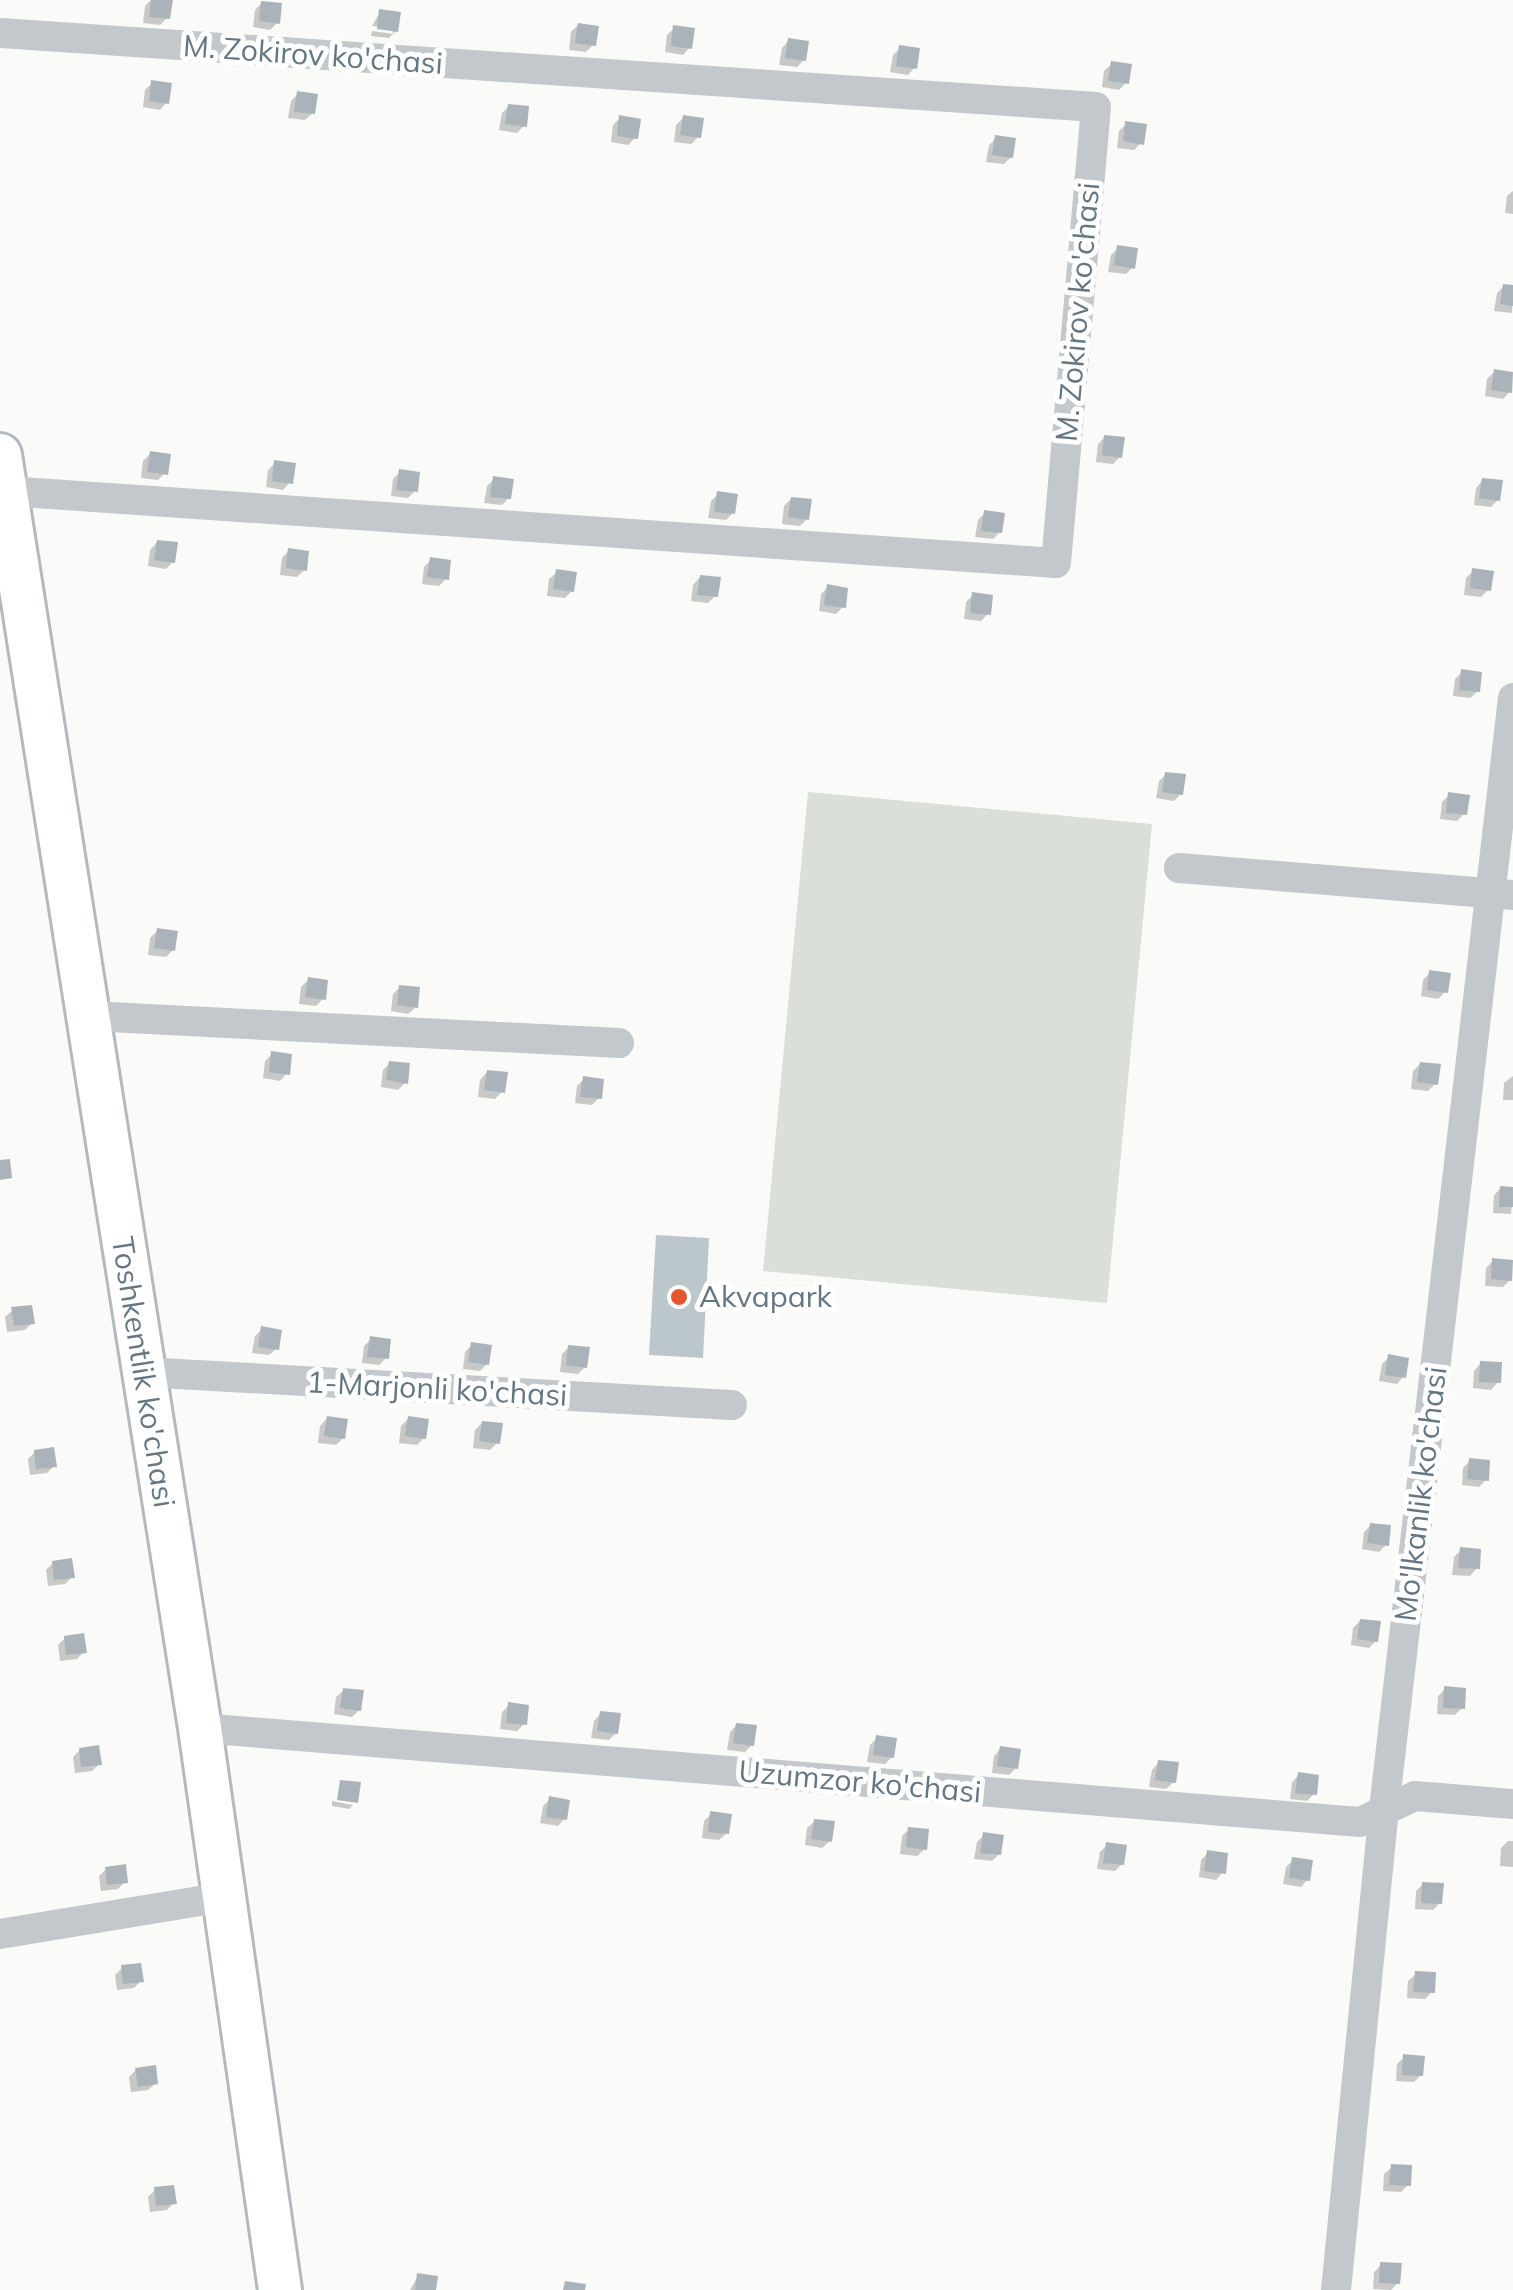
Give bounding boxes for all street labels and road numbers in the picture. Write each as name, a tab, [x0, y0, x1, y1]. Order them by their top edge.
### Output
street label: M. Zokirov ko'chasi	[182, 26, 444, 82]
street label: M. Zokirov ko'chasi	[1047, 181, 1107, 443]
street label: Toshkentlik ko'chasi	[104, 1234, 184, 1510]
street label: 1-Marjonli ko'chasi	[306, 1362, 568, 1414]
street label: Mo'lkanlik ko'chasi	[1386, 1364, 1454, 1623]
street label: Uzumzor ko'chasi	[737, 1751, 983, 1811]

